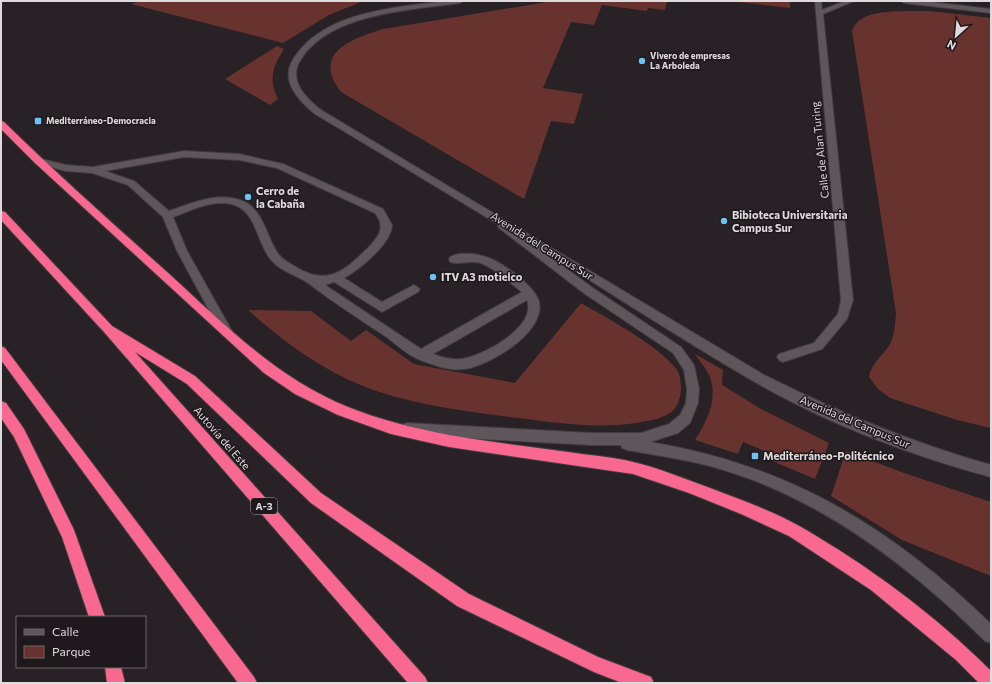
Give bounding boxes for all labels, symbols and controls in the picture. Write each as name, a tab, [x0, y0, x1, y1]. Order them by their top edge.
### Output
north arrow	[936, 16, 976, 56]
text: N	[945, 38, 958, 53]
place label: Vivero de empresas La Arboleda	[650, 50, 730, 71]
marker: Vivero de empresas La Arboleda	[637, 56, 647, 66]
street label: Calle de Alan Turing	[808, 101, 831, 199]
place label: Mediterráneo-Democracia	[46, 115, 156, 126]
marker: Mediterráneo-Democracia	[33, 116, 43, 126]
place label: Cerro de la Cabaña	[256, 184, 305, 210]
marker: Cerro de la Cabaña	[243, 192, 253, 202]
place label: Bibioteca Universitaria Campus Sur	[732, 208, 848, 234]
street label: Avenida del Campus Sur	[489, 209, 596, 283]
marker: Bibioteca Universitaria Campus Sur	[719, 216, 729, 226]
place label: ITV A3 motielco	[441, 270, 523, 283]
marker: ITV A3 motielco	[428, 272, 438, 282]
street label: Avenida del Campus Sur	[798, 392, 913, 451]
street label: Autovía del Este	[191, 403, 253, 472]
place label: Mediterráneo-Politécnico	[763, 449, 894, 462]
marker: Mediterráneo-Politécnico	[750, 451, 760, 461]
road number: A-3	[251, 498, 277, 514]
legend	[16, 616, 146, 668]
text: Calle	[52, 624, 79, 638]
text: Parque	[52, 644, 90, 658]

